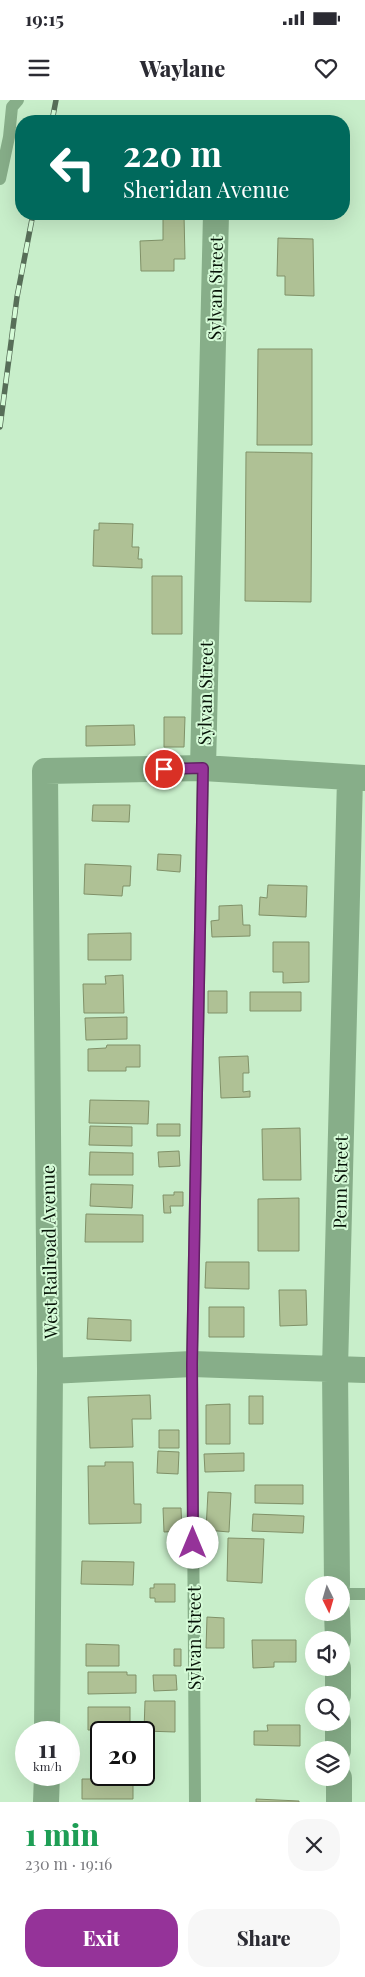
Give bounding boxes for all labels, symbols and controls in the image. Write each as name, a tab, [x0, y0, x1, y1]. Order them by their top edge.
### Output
text: 19:15	[25, 5, 64, 31]
text: Waylane	[140, 53, 225, 83]
icon: menu	[25, 54, 53, 82]
icon: heart	[312, 54, 340, 82]
text: 220 m	[123, 129, 222, 176]
icon: left	[40, 135, 105, 200]
text: Sheridan Avenue	[123, 174, 289, 204]
street label: Sylvan Street	[202, 235, 228, 341]
street label: Sylvan Street	[192, 640, 218, 746]
pin	[143, 748, 185, 790]
icon: arrive	[150, 755, 178, 783]
street label: Penn Street	[327, 1134, 353, 1229]
street label: West Railroad Avenue	[35, 1165, 63, 1340]
position arrow	[166, 1516, 218, 1568]
north arrow	[305, 1576, 350, 1621]
map controls	[305, 1576, 350, 1786]
street label: Sylvan Street	[182, 1585, 206, 1690]
button: sound	[305, 1631, 350, 1676]
button: search	[305, 1686, 350, 1731]
speed limit sign: 20	[90, 1721, 155, 1786]
text: 11	[38, 1731, 57, 1764]
button: layers	[305, 1741, 350, 1786]
text: km/h	[33, 1758, 62, 1774]
text: 1 min	[25, 1814, 99, 1854]
button: close	[288, 1819, 340, 1871]
text: 230 m · 19:16	[25, 1853, 112, 1874]
button: Exit	[25, 1909, 178, 1967]
button: Share	[188, 1909, 340, 1967]

